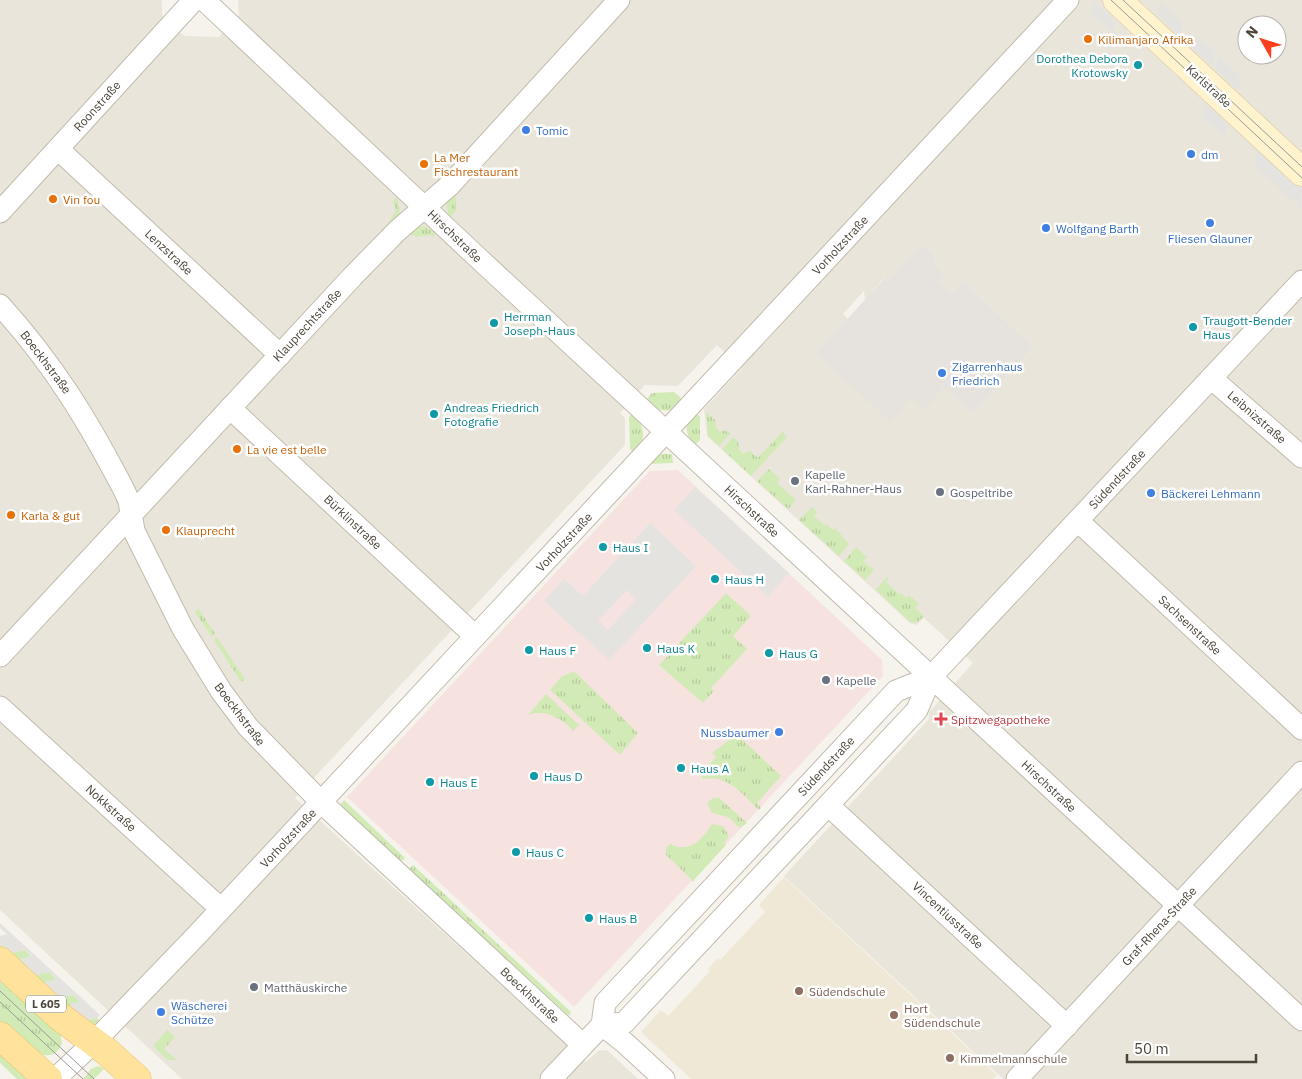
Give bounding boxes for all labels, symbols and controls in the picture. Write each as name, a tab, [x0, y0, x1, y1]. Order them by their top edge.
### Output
north arrow	[1237, 15, 1287, 65]
text: N	[1242, 22, 1262, 41]
place label: Kilimanjaro Afrika	[1098, 32, 1194, 47]
marker: Kilimanjaro Afrika	[1082, 33, 1094, 45]
place label: Dorothea Debora Krotowsky	[1036, 51, 1129, 80]
marker: Dorothea Debora Krotowsky	[1132, 59, 1144, 71]
street label: Karlstraße	[1183, 61, 1235, 111]
street label: Roonstraße	[70, 77, 124, 134]
place label: Tomic	[536, 123, 568, 138]
marker: Tomic	[520, 124, 532, 136]
place label: dm	[1201, 147, 1218, 162]
marker: dm	[1185, 148, 1197, 160]
place label: La Mer Fischrestaurant	[434, 150, 518, 179]
marker: La Mer Fischrestaurant	[418, 158, 430, 170]
place label: Vin fou	[63, 192, 100, 207]
marker: Vin fou	[47, 193, 59, 205]
street label: Hirschstraße	[425, 206, 486, 266]
street label: Vorholzstraße	[809, 212, 871, 278]
marker: Fliesen Glauner	[1204, 217, 1216, 229]
place label: Wolfgang Barth	[1056, 221, 1139, 236]
marker: Wolfgang Barth	[1040, 222, 1052, 234]
street label: Lenzstraße	[142, 226, 196, 278]
place label: Fliesen Glauner	[1168, 231, 1253, 246]
street label: Klauprechtstraße	[269, 285, 345, 365]
place label: Herrman Joseph-Haus	[504, 309, 576, 338]
place label: Traugott-Bender Haus	[1203, 313, 1293, 342]
marker: Herrman Joseph-Haus	[488, 317, 500, 329]
marker: Traugott-Bender Haus	[1187, 321, 1199, 333]
street label: Boeckhstraße	[17, 327, 75, 397]
place label: Zigarrenhaus Friedrich	[952, 359, 1023, 388]
marker: Zigarrenhaus Friedrich	[936, 367, 948, 379]
street label: Leibnizstraße	[1225, 387, 1290, 447]
place label: Andreas Friedrich Fotografie	[444, 400, 539, 429]
marker: Andreas Friedrich Fotografie	[428, 408, 440, 420]
place label: La vie est belle	[247, 442, 327, 457]
marker: La vie est belle	[231, 443, 243, 455]
street label: Südendstraße	[1086, 446, 1149, 512]
place label: Kapelle Karl-Rahner-Haus	[805, 467, 902, 496]
marker: Kapelle Karl-Rahner-Haus	[789, 475, 801, 487]
street label: Hirschstraße	[721, 482, 783, 540]
place label: Gospeltribe	[950, 485, 1013, 500]
marker: Gospeltribe	[934, 486, 946, 498]
place label: Bäckerei Lehmann	[1161, 486, 1261, 501]
marker: Bäckerei Lehmann	[1145, 487, 1157, 499]
street label: Bürklinstraße	[321, 491, 385, 553]
place label: Karla & gut	[21, 508, 80, 523]
marker: Karla & gut	[5, 509, 17, 521]
street label: Vorholzstraße	[533, 509, 595, 575]
place label: Klauprecht	[176, 523, 235, 538]
marker: Klauprecht	[160, 524, 172, 536]
place label: Haus I	[613, 540, 648, 555]
marker: Haus I	[597, 541, 609, 553]
place label: Haus H	[725, 572, 764, 587]
marker: Haus H	[709, 573, 721, 585]
street label: Sachsenstraße	[1155, 592, 1225, 658]
place label: Haus K	[657, 641, 695, 656]
marker: Haus K	[641, 642, 653, 654]
place label: Haus F	[539, 643, 576, 658]
marker: Haus F	[523, 644, 535, 656]
place label: Haus G	[779, 646, 818, 661]
marker: Haus G	[763, 647, 775, 659]
place label: Kapelle	[836, 673, 877, 688]
marker: Kapelle	[820, 674, 832, 686]
street label: Boeckhstraße	[211, 679, 269, 749]
place label: Spitzwegapotheke	[951, 712, 1051, 727]
marker: Spitzwegapotheke	[935, 713, 947, 725]
place label: Nussbaumer	[700, 725, 770, 740]
marker: Nussbaumer	[773, 726, 785, 738]
street label: Südendstraße	[795, 733, 858, 799]
street label: Hirschstraße	[1018, 757, 1080, 815]
place label: Haus A	[691, 761, 729, 776]
marker: Haus A	[675, 762, 687, 774]
place label: Haus D	[544, 769, 582, 784]
marker: Haus D	[528, 770, 540, 782]
place label: Haus E	[440, 775, 477, 790]
marker: Haus E	[424, 776, 436, 788]
street label: Nokkstraße	[83, 781, 140, 835]
street label: Vorholzstraße	[257, 805, 319, 871]
place label: Haus C	[526, 845, 564, 860]
marker: Haus C	[510, 846, 522, 858]
street label: Vincentiusstraße	[909, 878, 987, 952]
street label: Graf-Rhena-Straße	[1118, 883, 1200, 969]
place label: Haus B	[599, 911, 637, 926]
marker: Haus B	[583, 912, 595, 924]
street label: Boeckhstraße	[497, 964, 563, 1026]
place label: Matthäuskirche	[264, 980, 348, 995]
marker: Matthäuskirche	[248, 981, 260, 993]
place label: Südendschule	[809, 984, 886, 999]
marker: Südendschule	[793, 985, 805, 997]
road number: L 605	[26, 996, 66, 1012]
place label: Wäscherei Schütze	[171, 998, 227, 1027]
place label: Hort Südendschule	[904, 1001, 981, 1030]
marker: Wäscherei Schütze	[155, 1006, 167, 1018]
marker: Hort Südendschule	[888, 1009, 900, 1021]
scale bar	[1127, 1032, 1256, 1064]
text: 50 m	[1134, 1039, 1169, 1058]
place label: Kimmelmannschule	[960, 1051, 1068, 1066]
marker: Kimmelmannschule	[944, 1052, 956, 1064]

